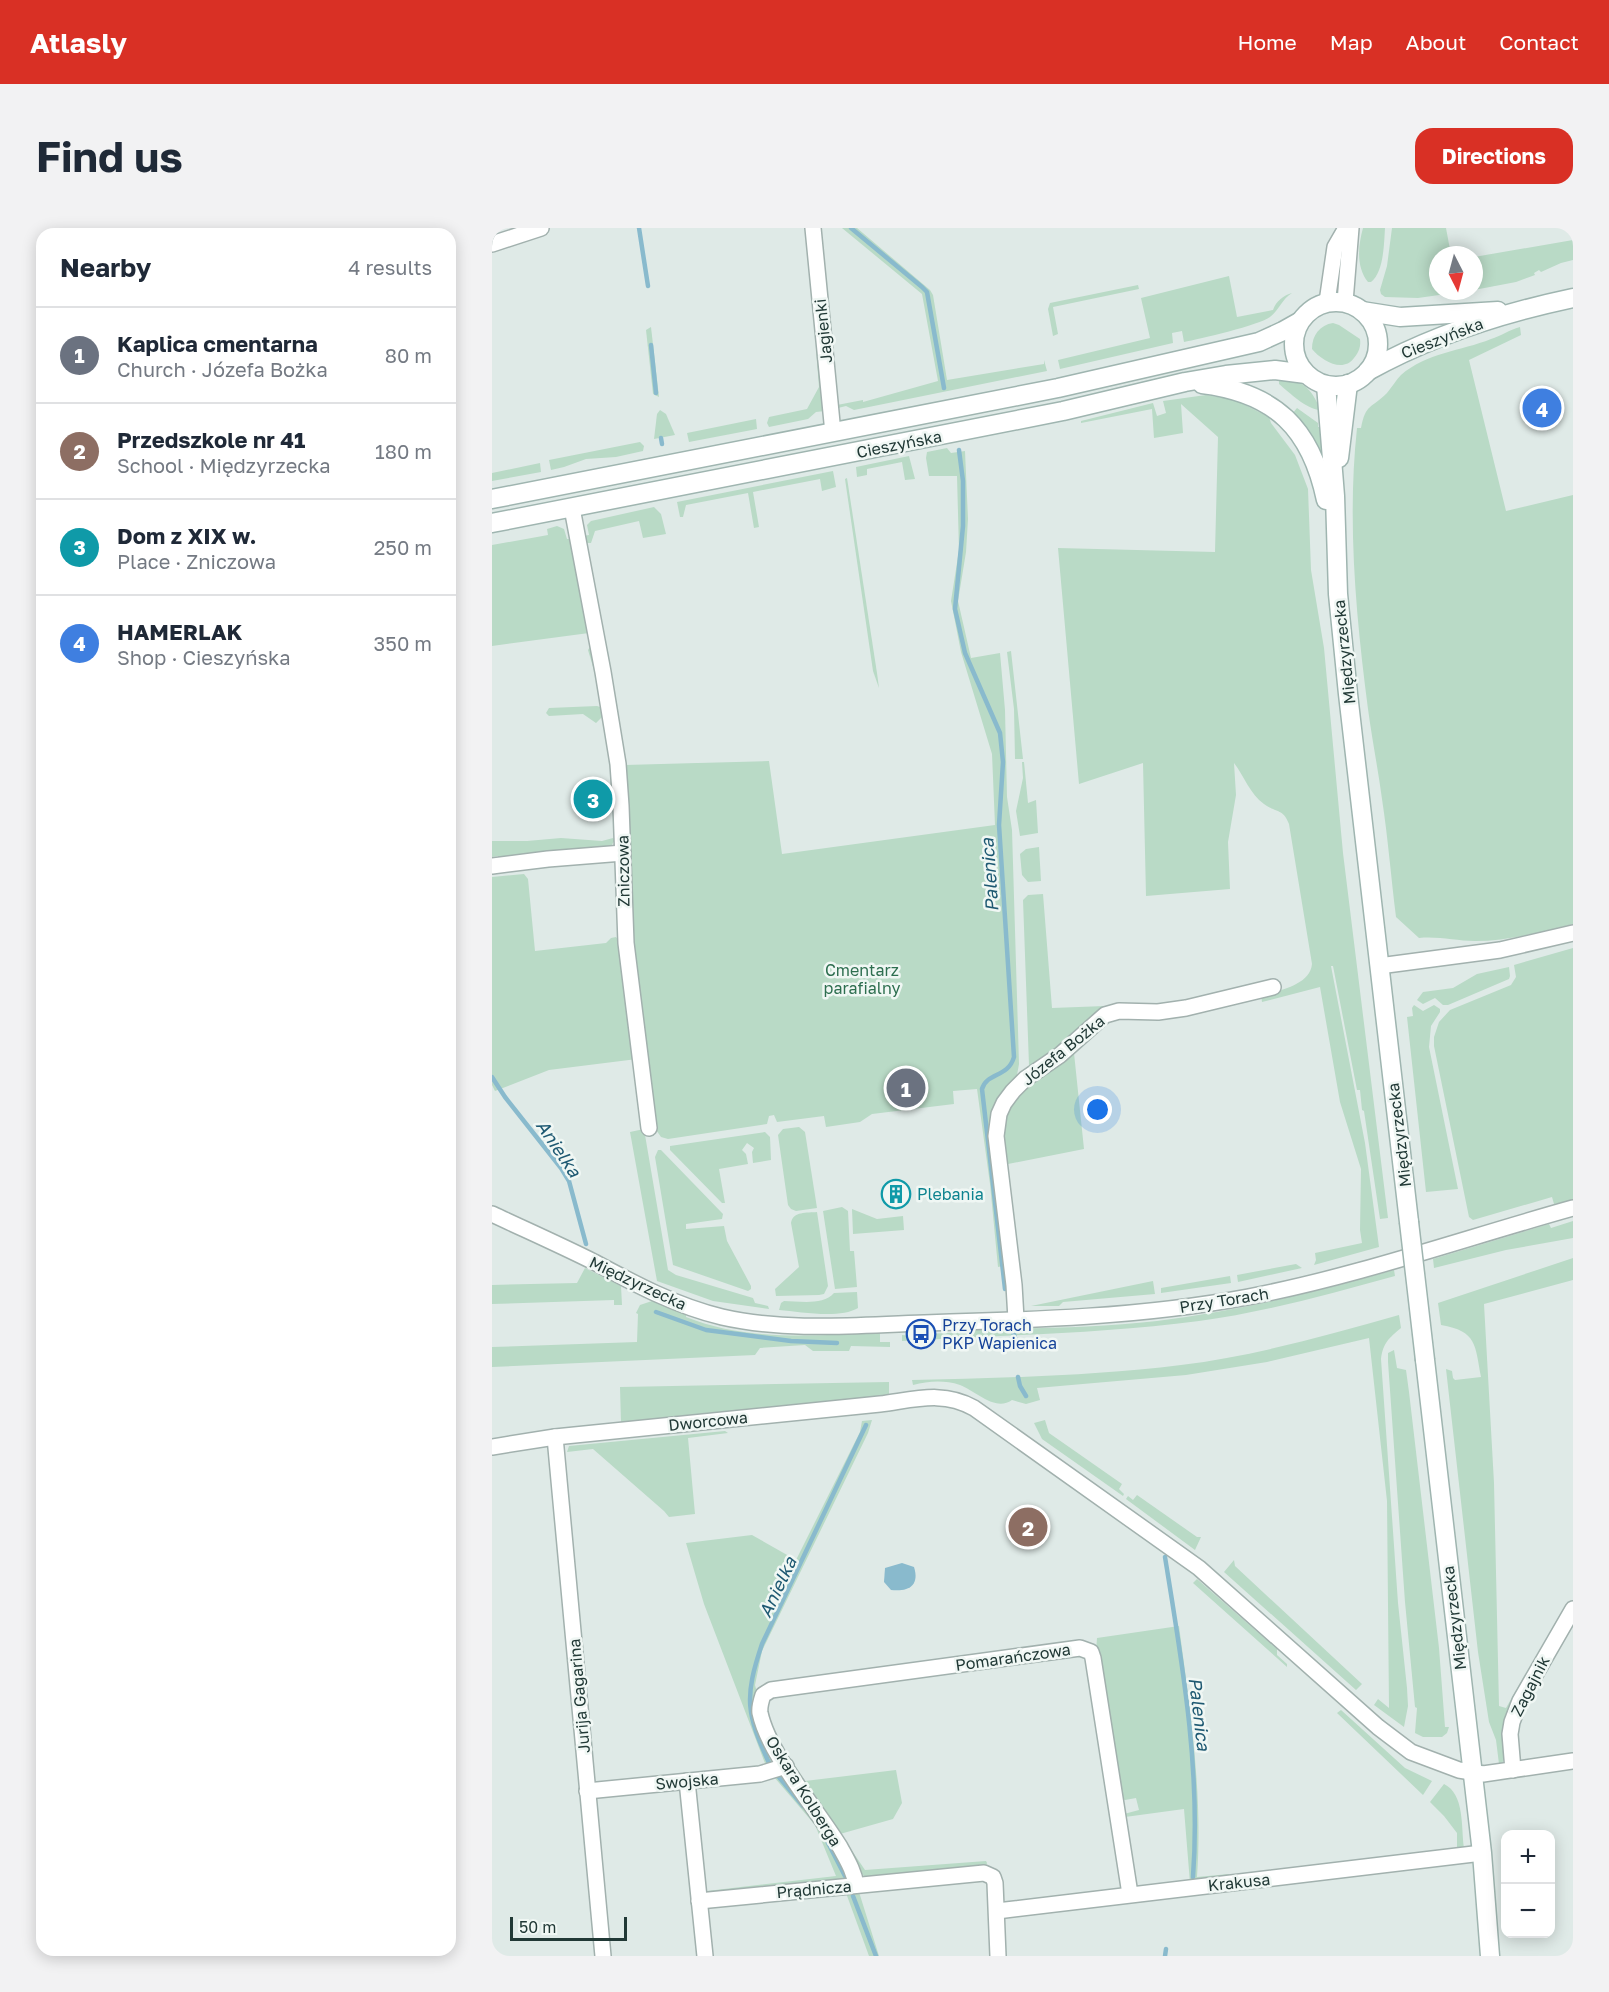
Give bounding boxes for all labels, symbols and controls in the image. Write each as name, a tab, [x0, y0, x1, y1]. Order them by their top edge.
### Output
text: Atlasly	[30, 26, 127, 59]
text: Home	[1237, 29, 1297, 55]
text: Map	[1330, 29, 1373, 55]
text: About	[1406, 29, 1466, 55]
text: Contact	[1499, 29, 1579, 55]
button: Directions	[1415, 128, 1573, 184]
text: Find us	[36, 131, 183, 181]
north arrow	[1429, 246, 1483, 300]
text: Nearby	[60, 252, 151, 283]
text: 4 results	[348, 255, 432, 279]
street label: Jagienki	[810, 298, 836, 364]
street label: Cieszyńska	[1398, 313, 1486, 363]
text: Kaplica cmentarna	[117, 330, 318, 357]
text: 1	[74, 343, 85, 367]
text: 80 m	[385, 343, 432, 367]
text: Church · Józefa Bożka	[117, 357, 328, 381]
pin: 4	[1522, 386, 1562, 430]
text: Przedszkole nr 41	[117, 426, 305, 453]
street label: Cieszyńska	[855, 426, 943, 462]
text: 2	[73, 439, 86, 463]
text: 180 m	[375, 439, 432, 463]
text: School · Międzyrzecka	[117, 453, 331, 477]
text: Dom z XIX w.	[117, 522, 257, 549]
text: 3	[73, 535, 86, 559]
text: 250 m	[374, 535, 432, 559]
text: Place · Zniczowa	[117, 549, 276, 573]
street label: Międzyrzecka	[1329, 599, 1359, 705]
text: HAMERLAK	[117, 618, 242, 645]
text: 4	[73, 631, 86, 655]
text: 350 m	[374, 631, 432, 655]
text: Shop · Cieszyńska	[117, 645, 290, 669]
pin: 3	[574, 776, 612, 822]
street label: Zniczowa	[612, 835, 634, 907]
water label: Palenica	[975, 837, 1003, 913]
park label: Cmentarz parafialny	[824, 960, 900, 998]
street label: Józefa Bożka	[1018, 1011, 1108, 1089]
pin: 1	[886, 1066, 926, 1110]
street label: Międzyrzecka	[1383, 1082, 1415, 1188]
your location	[1083, 1095, 1112, 1124]
water label: Anielka	[532, 1115, 587, 1181]
building icon: Plebania	[880, 1178, 912, 1210]
place label: Plebania	[917, 1184, 984, 1204]
street label: Międzyrzecka	[586, 1252, 690, 1314]
street label: Przy Torach	[1178, 1283, 1270, 1317]
place label: Przy Torach PKP Wapienica	[942, 1315, 1057, 1353]
bus stop icon: Przy Torach PKP Wapienica	[905, 1318, 937, 1350]
street label: Dworcowa	[667, 1407, 749, 1435]
pin: 2	[1008, 1504, 1048, 1550]
water label: Anielka	[753, 1552, 801, 1621]
street label: Międzyrzecka	[1438, 1565, 1470, 1671]
street label: Jurija Gagarina	[564, 1638, 594, 1754]
street label: Pomarańczowa	[954, 1639, 1072, 1675]
street label: Zagajnik	[1506, 1653, 1554, 1719]
water label: Palenica	[1185, 1676, 1216, 1753]
street label: Oskara Kolberga	[762, 1732, 846, 1850]
street label: Swojska	[655, 1768, 719, 1794]
map controls	[1501, 1830, 1555, 1938]
button: +	[1501, 1830, 1555, 1884]
street label: Krakusa	[1207, 1869, 1271, 1895]
street label: Prądnicza	[776, 1876, 852, 1902]
button: −	[1501, 1884, 1555, 1938]
scale bar	[510, 1914, 627, 1942]
text: 50 m	[519, 1917, 556, 1937]

